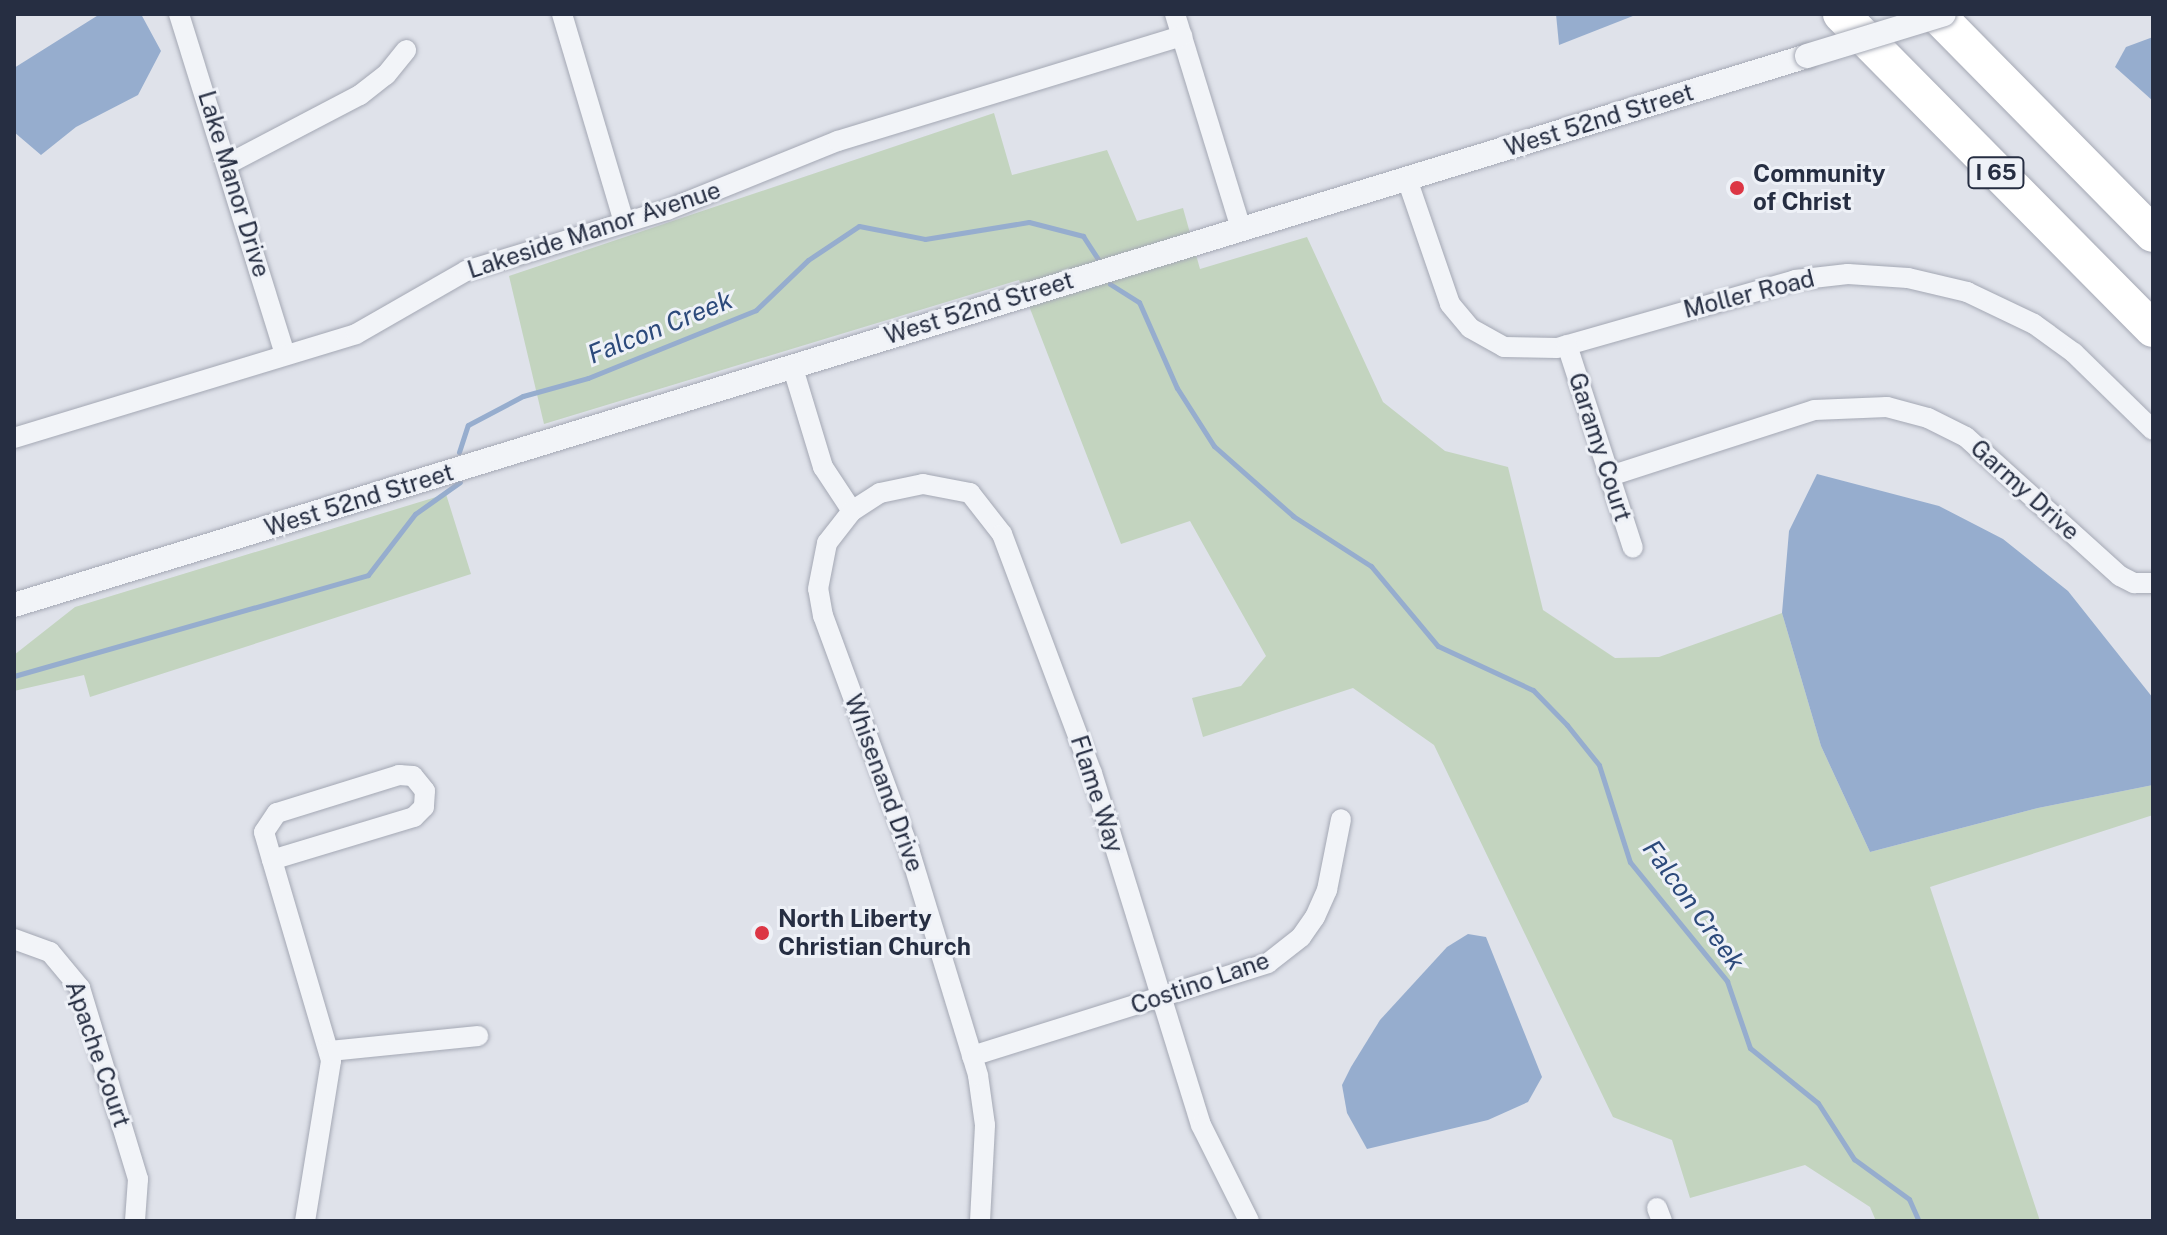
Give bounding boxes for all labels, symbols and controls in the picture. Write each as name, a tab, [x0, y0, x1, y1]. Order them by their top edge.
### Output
street label: West 52nd Street	[1501, 78, 1697, 162]
street label: Lake Manor Drive	[192, 87, 276, 281]
road number: I 65	[1966, 155, 2026, 191]
place label: Community of Christ	[1753, 160, 1886, 216]
street label: Lakeside Manor Avenue	[464, 175, 724, 285]
marker: Community of Christ	[1728, 179, 1746, 197]
street label: Moller Road	[1681, 264, 1817, 324]
street label: West 52nd Street	[881, 266, 1077, 350]
water label: Falcon Creek	[583, 284, 737, 370]
street label: Garamy Court	[1562, 369, 1638, 525]
street label: Garmy Drive	[1965, 434, 2085, 546]
street label: West 52nd Street	[261, 458, 457, 542]
street label: Whisenand Drive	[839, 690, 929, 876]
street label: Flame Way	[1064, 731, 1130, 857]
water label: Falcon Creek	[1636, 834, 1752, 976]
place label: North Liberty Christian Church	[778, 905, 971, 961]
marker: North Liberty Christian Church	[753, 924, 771, 942]
street label: Costino Lane	[1127, 946, 1273, 1020]
street label: Apache Court	[59, 977, 137, 1131]

